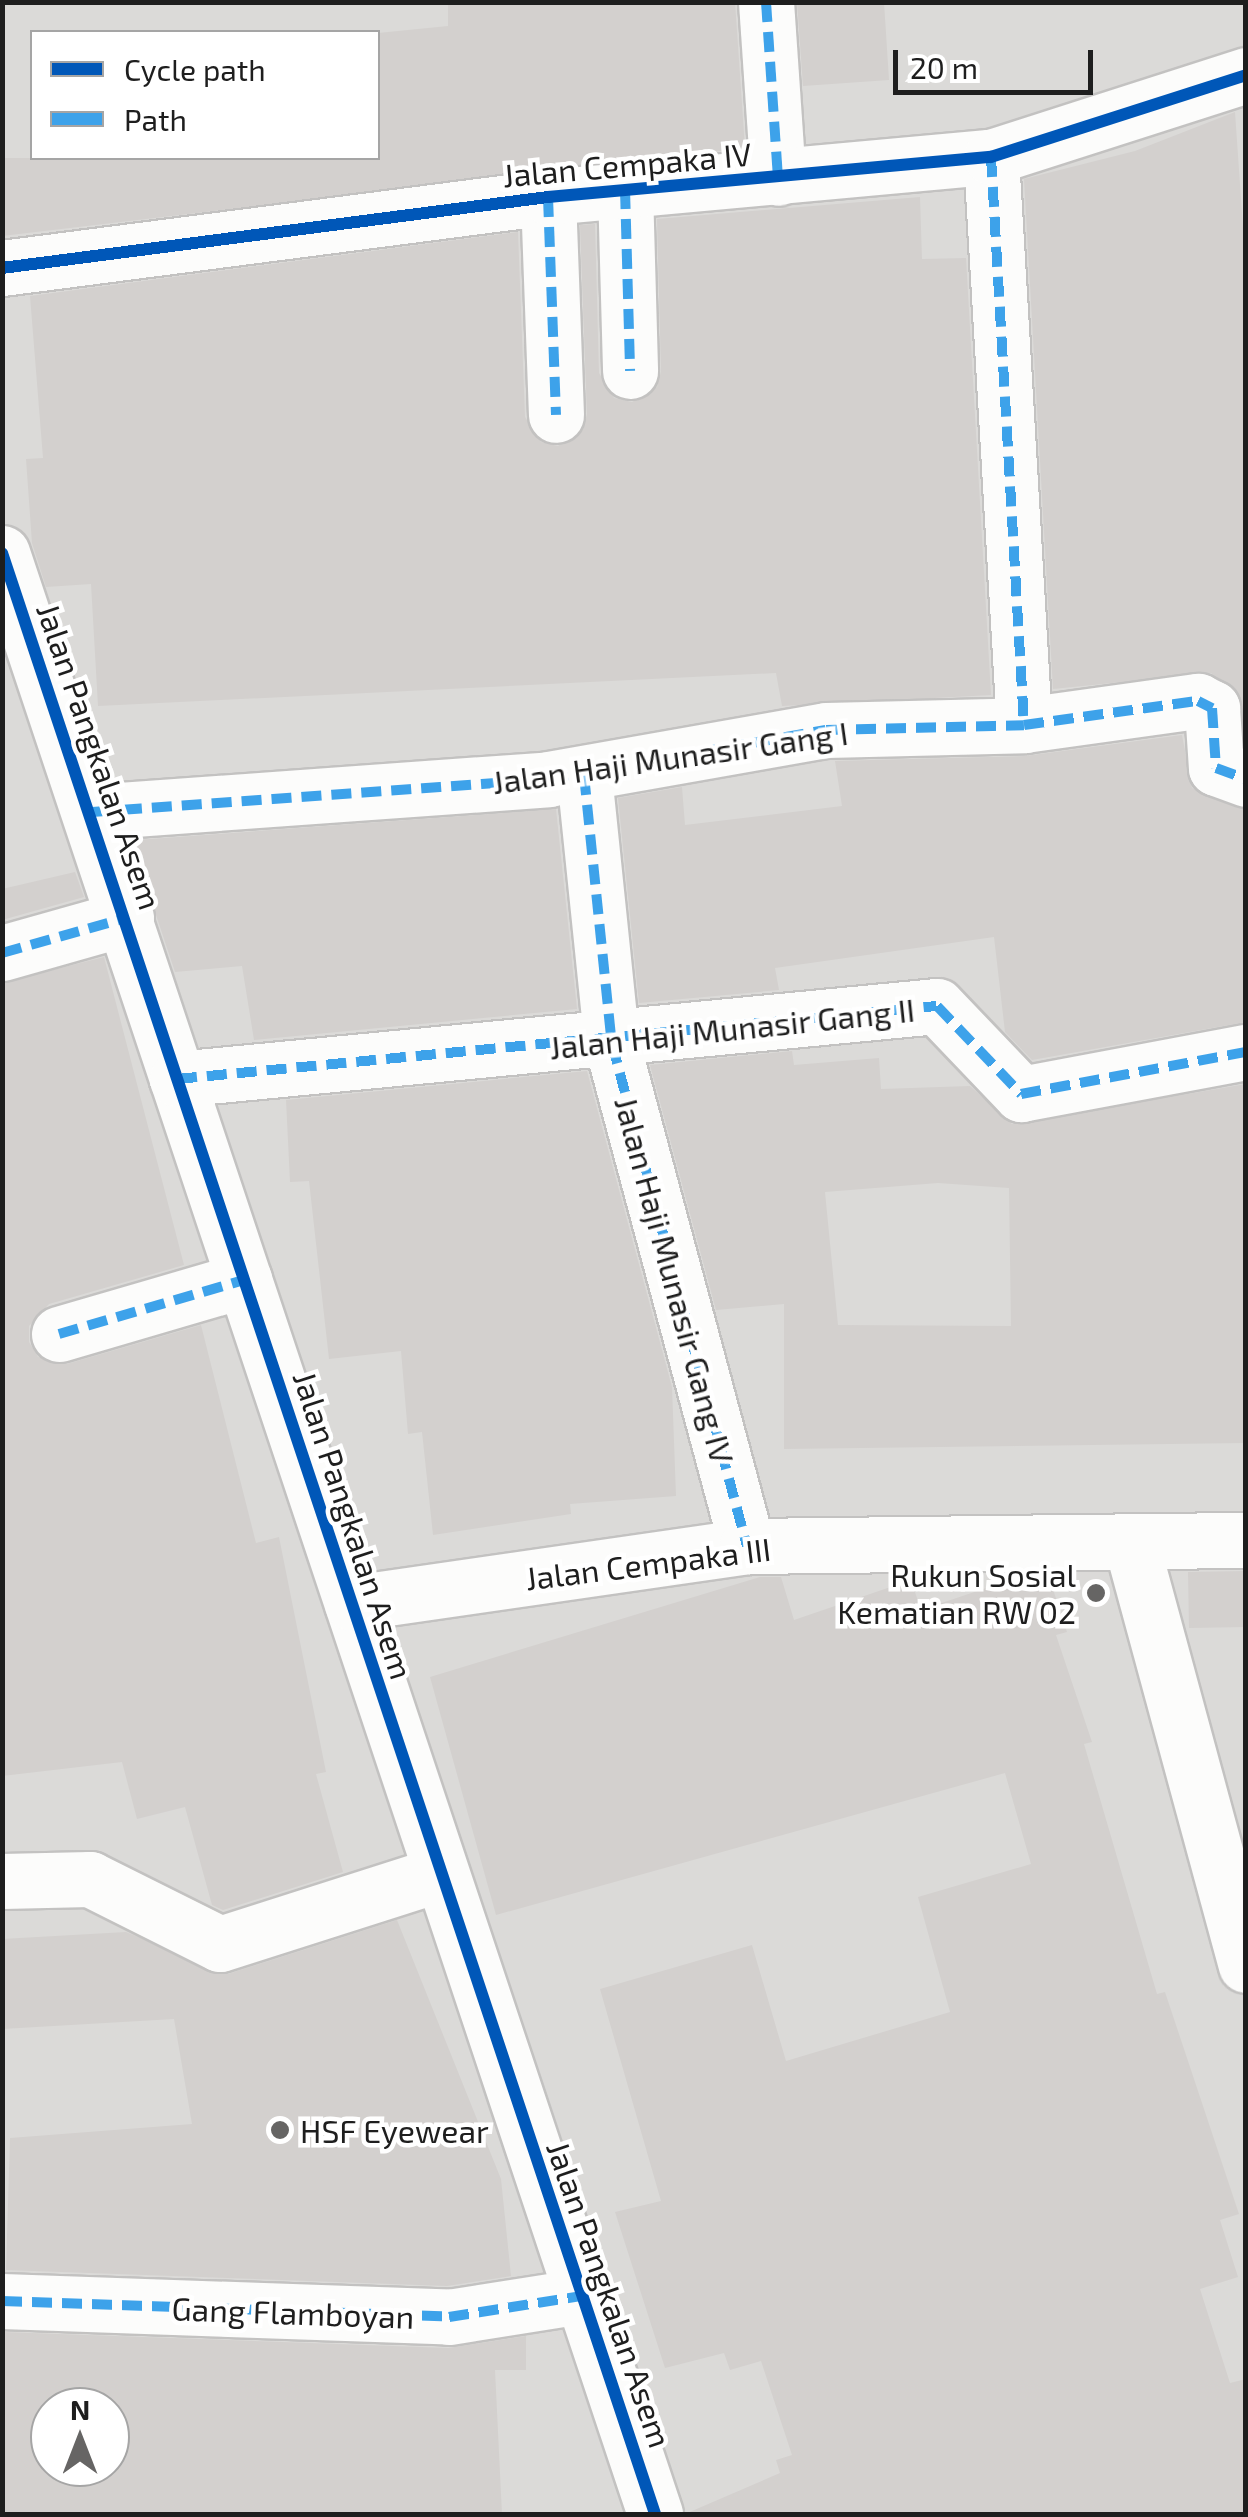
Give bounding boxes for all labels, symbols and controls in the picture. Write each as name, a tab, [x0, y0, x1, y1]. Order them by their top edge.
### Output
legend	[30, 30, 380, 160]
scale bar	[898, 30, 1098, 92]
text: 20 m	[910, 49, 978, 85]
text: Cycle path	[124, 51, 266, 87]
text: Path	[124, 101, 187, 137]
street label: Jalan Cempaka IV	[501, 134, 753, 194]
street label: Jalan Pangkalan Asem	[29, 597, 171, 915]
street label: Jalan Haji Munasir Gang I	[489, 713, 851, 801]
street label: Jalan Haji Munasir Gang II	[547, 990, 917, 1066]
street label: Jalan Haji Munasir Gang IV	[607, 1092, 743, 1468]
street label: Jalan Pangkalan Asem	[286, 1366, 422, 1684]
street label: Jalan Cempaka III	[523, 1529, 773, 1597]
place label: Rukun Sosial Kematian RW 02	[837, 1556, 1076, 1631]
marker: Rukun Sosial Kematian RW 02	[1085, 1582, 1107, 1604]
place label: HSF Eyewear	[300, 2111, 489, 2149]
marker: HSF Eyewear	[269, 2119, 291, 2141]
street label: Jalan Pangkalan Asem	[539, 2135, 681, 2453]
street label: Gang Flamboyan	[171, 2289, 415, 2335]
north arrow	[30, 2387, 130, 2487]
text: N	[70, 2392, 90, 2426]

